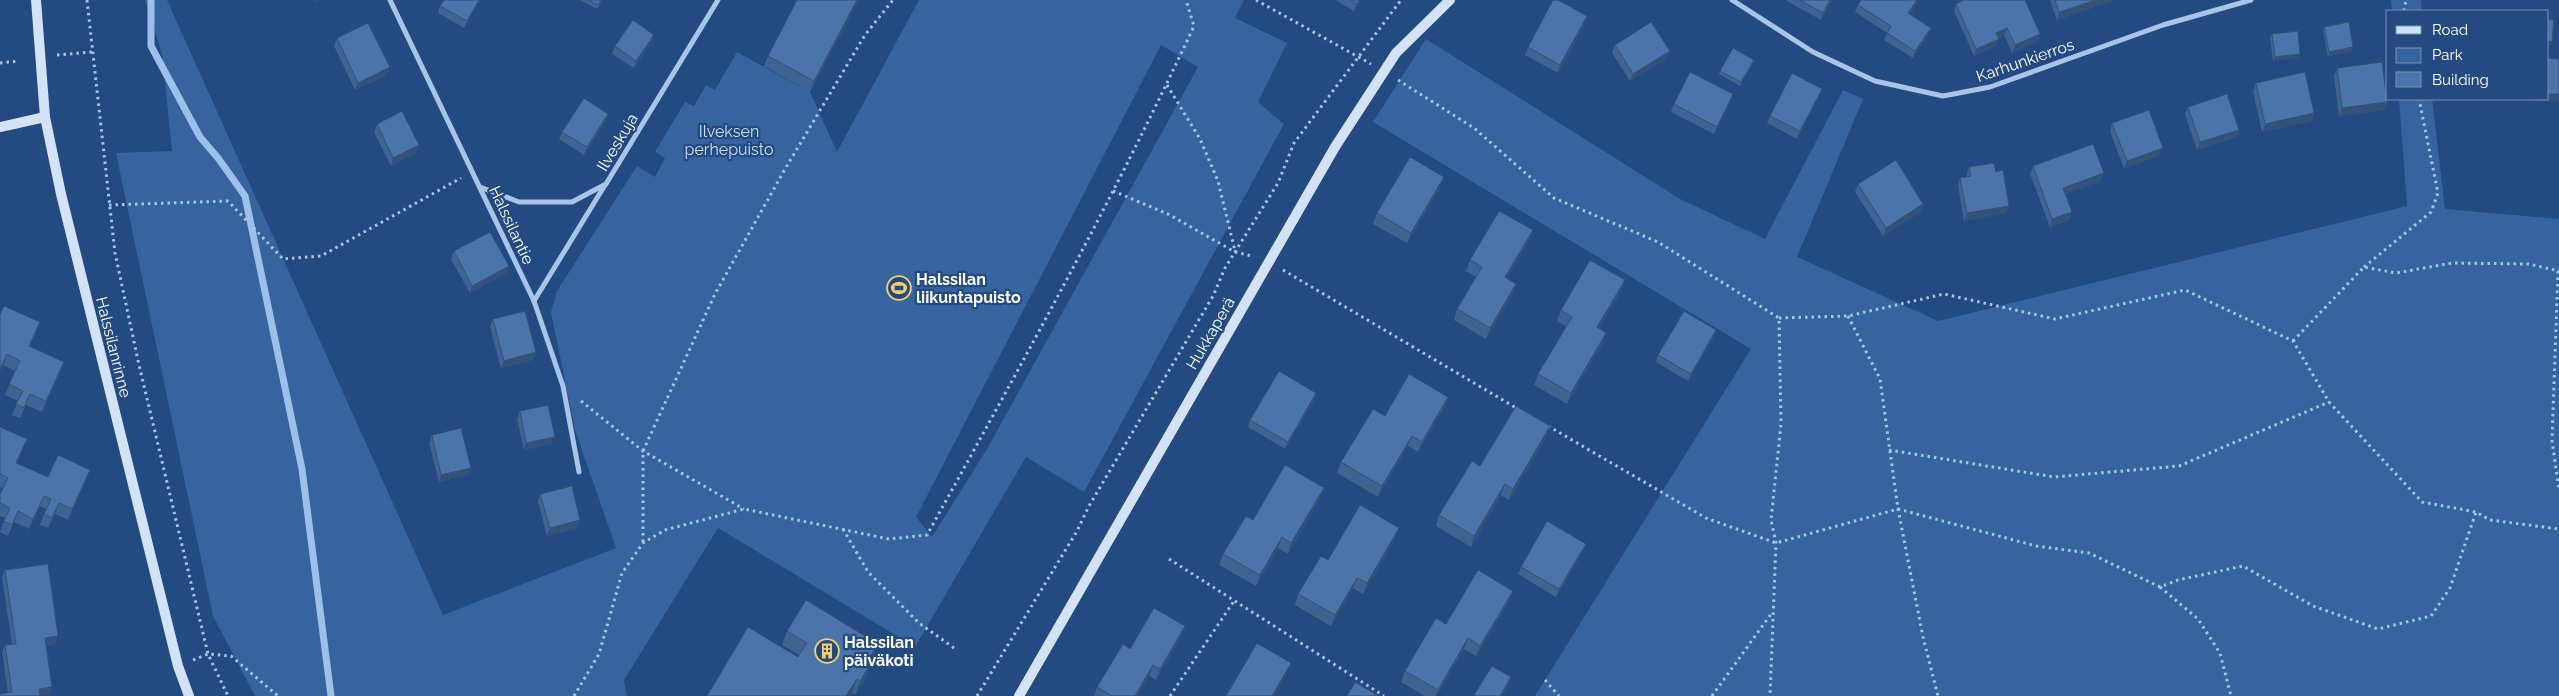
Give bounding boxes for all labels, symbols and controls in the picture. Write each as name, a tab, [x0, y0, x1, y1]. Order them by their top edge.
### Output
legend	[2386, 10, 2549, 100]
text: Road	[2432, 21, 2468, 39]
street label: Karhunkierros	[1974, 35, 2077, 86]
text: Park	[2432, 46, 2463, 64]
text: Building	[2432, 71, 2489, 89]
street label: Ilveskuja	[593, 110, 642, 174]
park label: Ilveksen perhepuisto	[685, 122, 773, 159]
street label: Halssilantie	[485, 183, 538, 267]
place label: Halssilan liikuntapuisto	[916, 270, 1021, 307]
sports icon: Halssilan liikuntapuisto	[886, 275, 912, 301]
street label: Hukkaperä	[1182, 294, 1239, 373]
street label: Halssilanrinne	[92, 295, 135, 400]
place label: Halssilan päiväkoti	[844, 633, 914, 670]
building icon: Halssilan päiväkoti	[814, 638, 840, 664]

